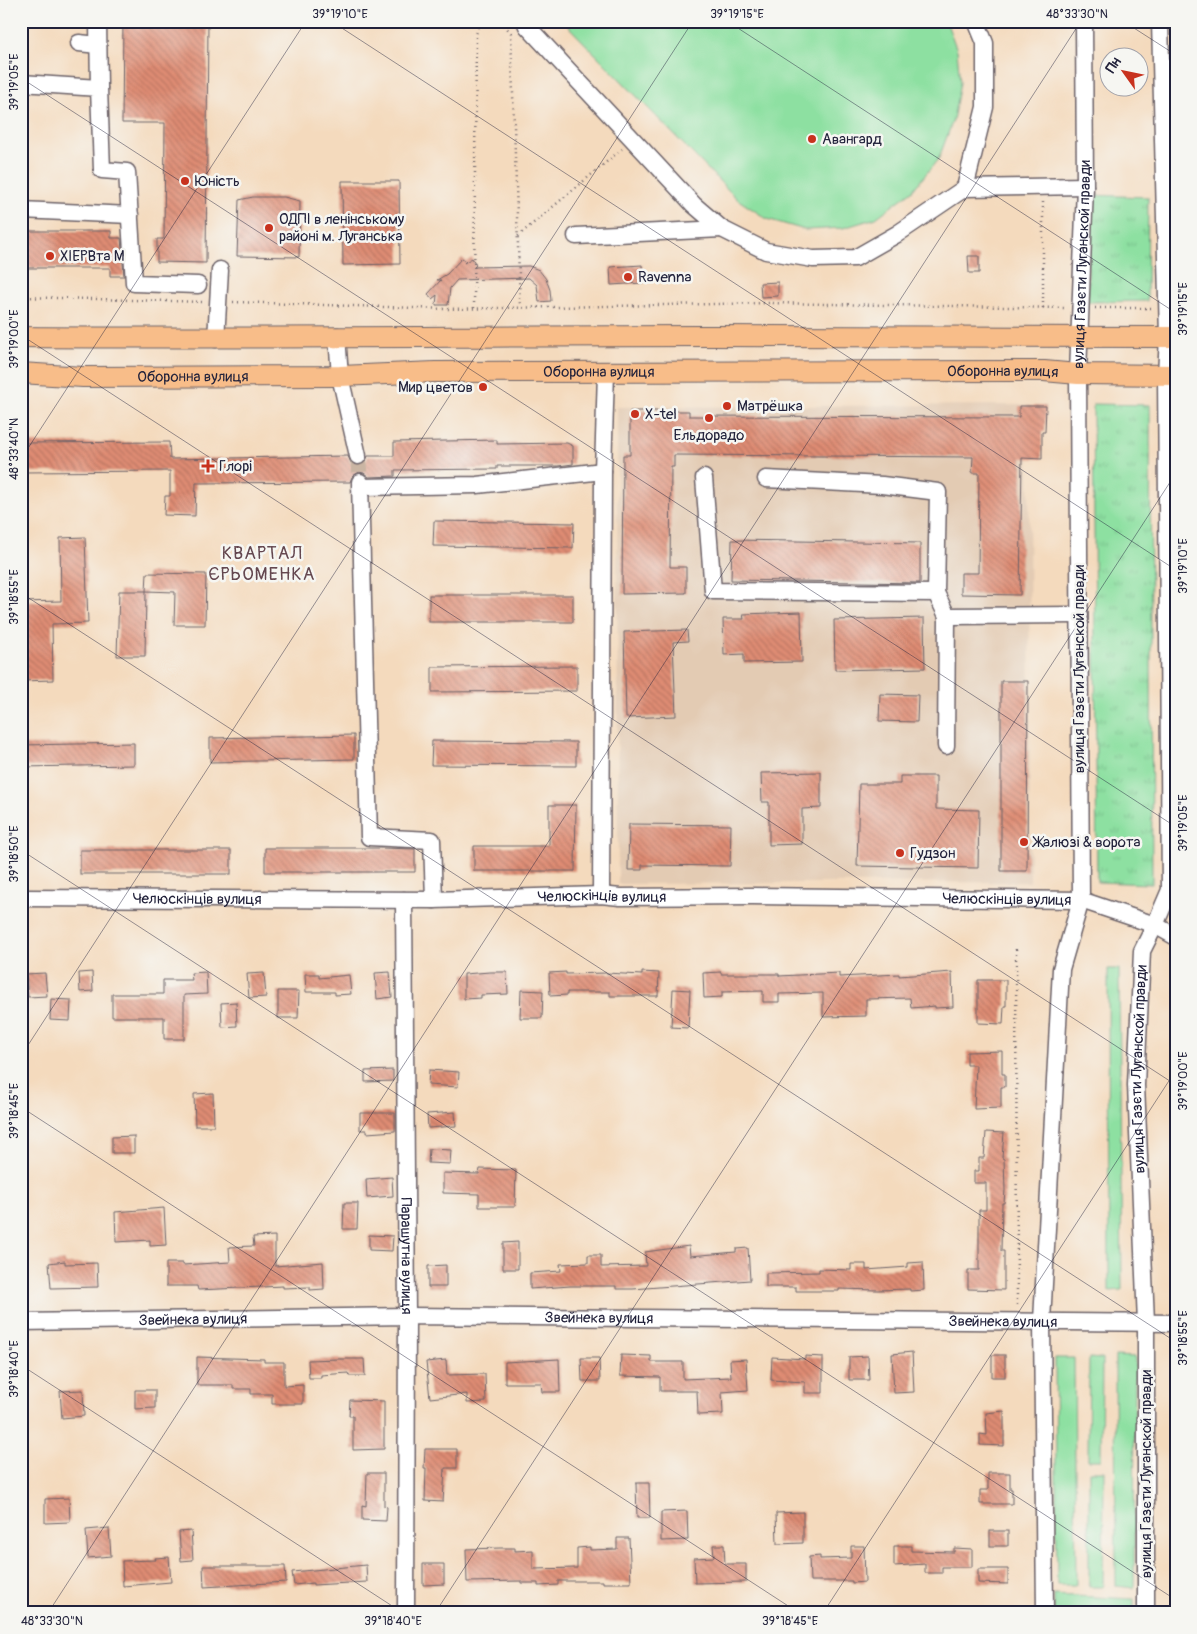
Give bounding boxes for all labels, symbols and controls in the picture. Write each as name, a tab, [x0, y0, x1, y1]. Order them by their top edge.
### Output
text: 39°19'10"E	[312, 7, 368, 22]
text: 39°19'15"E	[710, 7, 764, 22]
text: 48°33'30"N	[1046, 7, 1108, 22]
north arrow	[1100, 48, 1150, 98]
text: 39°19'05"E	[7, 53, 22, 111]
text: Пн	[1102, 54, 1125, 76]
place label: Авангард	[822, 130, 882, 149]
marker: Авангард	[806, 133, 818, 145]
street label: вулиця Газєти Луганской правди	[1069, 160, 1095, 369]
place label: Юність	[195, 172, 240, 191]
marker: Юність	[179, 175, 191, 187]
place label: ОДПІ в ленінському районі м. Луганська	[279, 210, 405, 246]
marker: ОДПІ в ленінському районі м. Луганська	[263, 222, 275, 234]
place label: ХІЕРВта М	[60, 247, 125, 266]
marker: ХІЕРВта М	[44, 250, 56, 262]
place label: Ravenna	[638, 268, 691, 287]
marker: Ravenna	[622, 271, 634, 283]
text: 39°19'15"E	[1176, 282, 1191, 336]
text: 39°19'00"E	[7, 310, 22, 368]
street label: Оборонна вулиця	[947, 361, 1059, 382]
street label: Оборонна вулиця	[543, 362, 655, 381]
street label: Оборонна вулиця	[137, 367, 249, 386]
place label: Мир цветов	[398, 378, 473, 397]
marker: Мир цветов	[477, 381, 489, 393]
place label: Матрёшка	[737, 397, 803, 416]
marker: Матрёшка	[721, 400, 733, 412]
place label: X-tel	[645, 405, 677, 424]
marker: X-tel	[629, 408, 641, 420]
marker: Ельдорадо	[703, 412, 715, 424]
text: 48°33'40"N	[7, 418, 22, 480]
place label: Ельдорадо	[674, 426, 744, 445]
place label: Глорі	[219, 457, 252, 476]
marker: Глорі	[201, 459, 215, 473]
text: 39°19'10"E	[1176, 538, 1191, 594]
district label: КВАРТАЛ ЄРЬОМЕНКА	[209, 542, 315, 586]
street label: вулиця Газєти Луганской правди	[1070, 564, 1089, 773]
text: 39°18'55"E	[7, 569, 22, 625]
text: 39°19'05"E	[1176, 794, 1191, 852]
text: 39°18'50"E	[7, 825, 22, 883]
place label: Жалюзі & ворота	[1032, 833, 1140, 852]
marker: Жалюзі & ворота	[1018, 836, 1030, 848]
place label: Гудзон	[910, 844, 955, 863]
marker: Гудзон	[894, 847, 906, 859]
street label: Челюскінців вулиця	[537, 885, 666, 907]
street label: Челюскінців вулиця	[132, 889, 262, 909]
street label: Челюскінців вулиця	[942, 889, 1071, 909]
street label: вулиця Газєти Луганской правди	[1126, 964, 1151, 1174]
text: 39°19'00"E	[1176, 1052, 1191, 1110]
text: 39°18'45"E	[7, 1083, 22, 1139]
street label: Парашутна вулиця	[397, 1197, 416, 1315]
street label: Звейнека вулиця	[544, 1308, 653, 1328]
street label: Звейнека вулиця	[138, 1309, 248, 1330]
text: 39°18'55"E	[1176, 1310, 1191, 1366]
street label: Звейнека вулиця	[948, 1311, 1057, 1331]
text: 39°18'40"E	[7, 1340, 22, 1398]
street label: вулиця Газєти Луганской правди	[1137, 1369, 1156, 1578]
text: 48°33'30"N	[21, 1614, 83, 1629]
text: 39°18'40"E	[364, 1614, 422, 1629]
text: 39°18'45"E	[762, 1614, 818, 1629]

